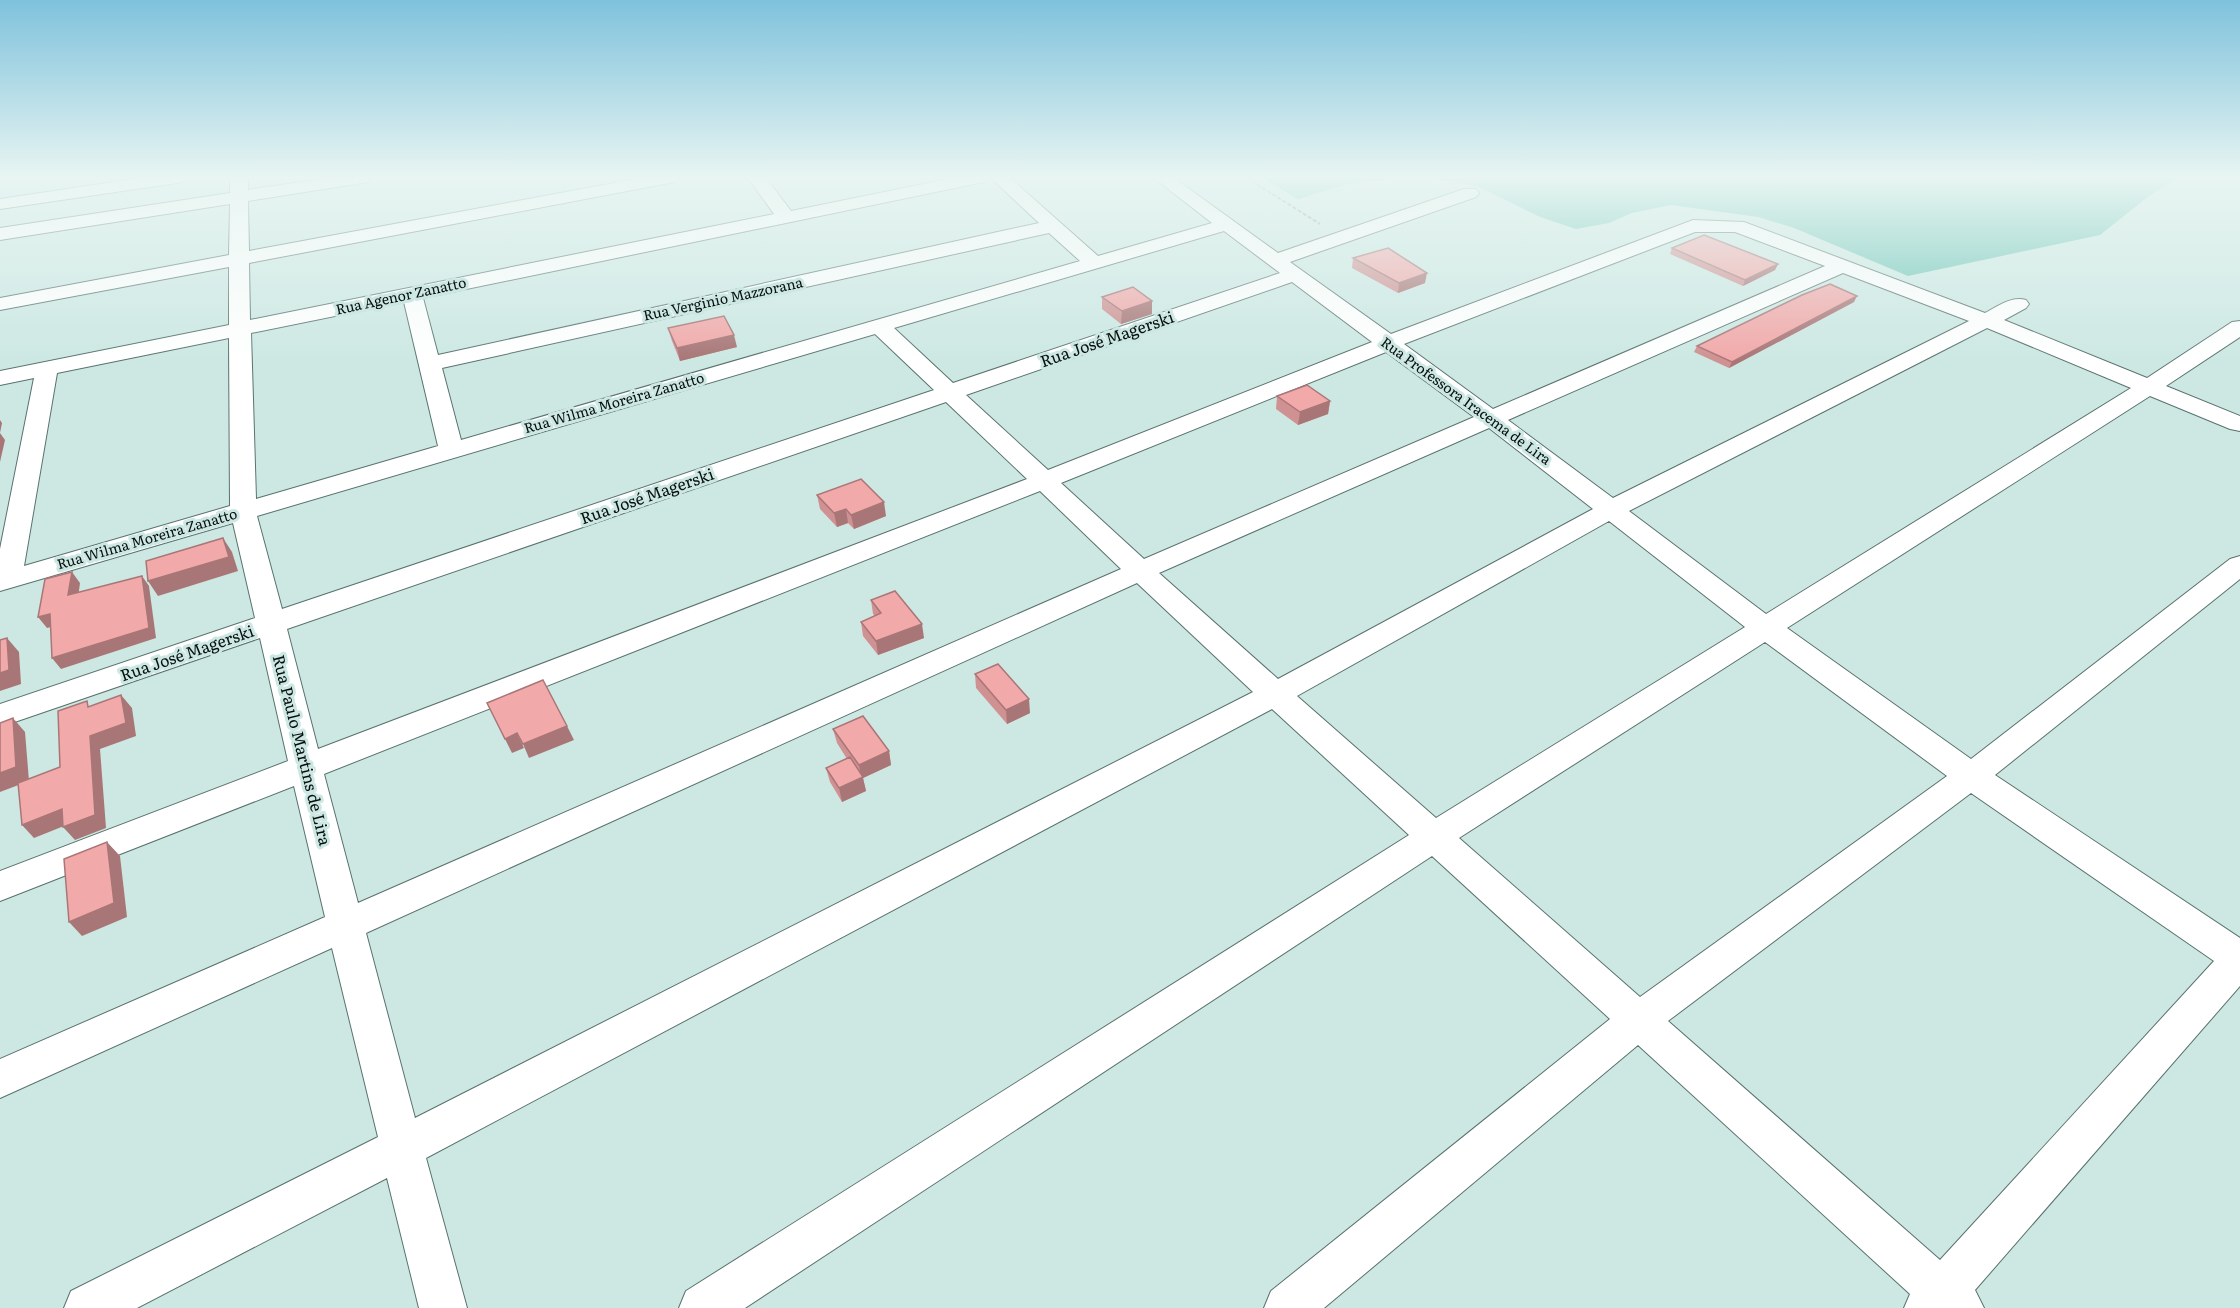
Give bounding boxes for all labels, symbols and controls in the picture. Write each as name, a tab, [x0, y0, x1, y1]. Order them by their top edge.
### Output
street label: Rua Agenor Zanatto	[334, 271, 468, 319]
street label: Rua Verginio Mazzorana	[641, 271, 805, 325]
street label: Rua José Magerski	[1037, 304, 1177, 372]
street label: Rua Professora Iracema de Lira	[1377, 332, 1556, 469]
street label: Rua Wilma Moreira Zanatto	[521, 367, 706, 437]
street label: Rua José Magerski	[577, 461, 717, 529]
street label: Rua Wilma Moreira Zanatto	[54, 503, 239, 573]
street label: Rua José Magerski	[117, 618, 257, 686]
street label: Rua Paulo Martins de Lira	[268, 652, 338, 848]

